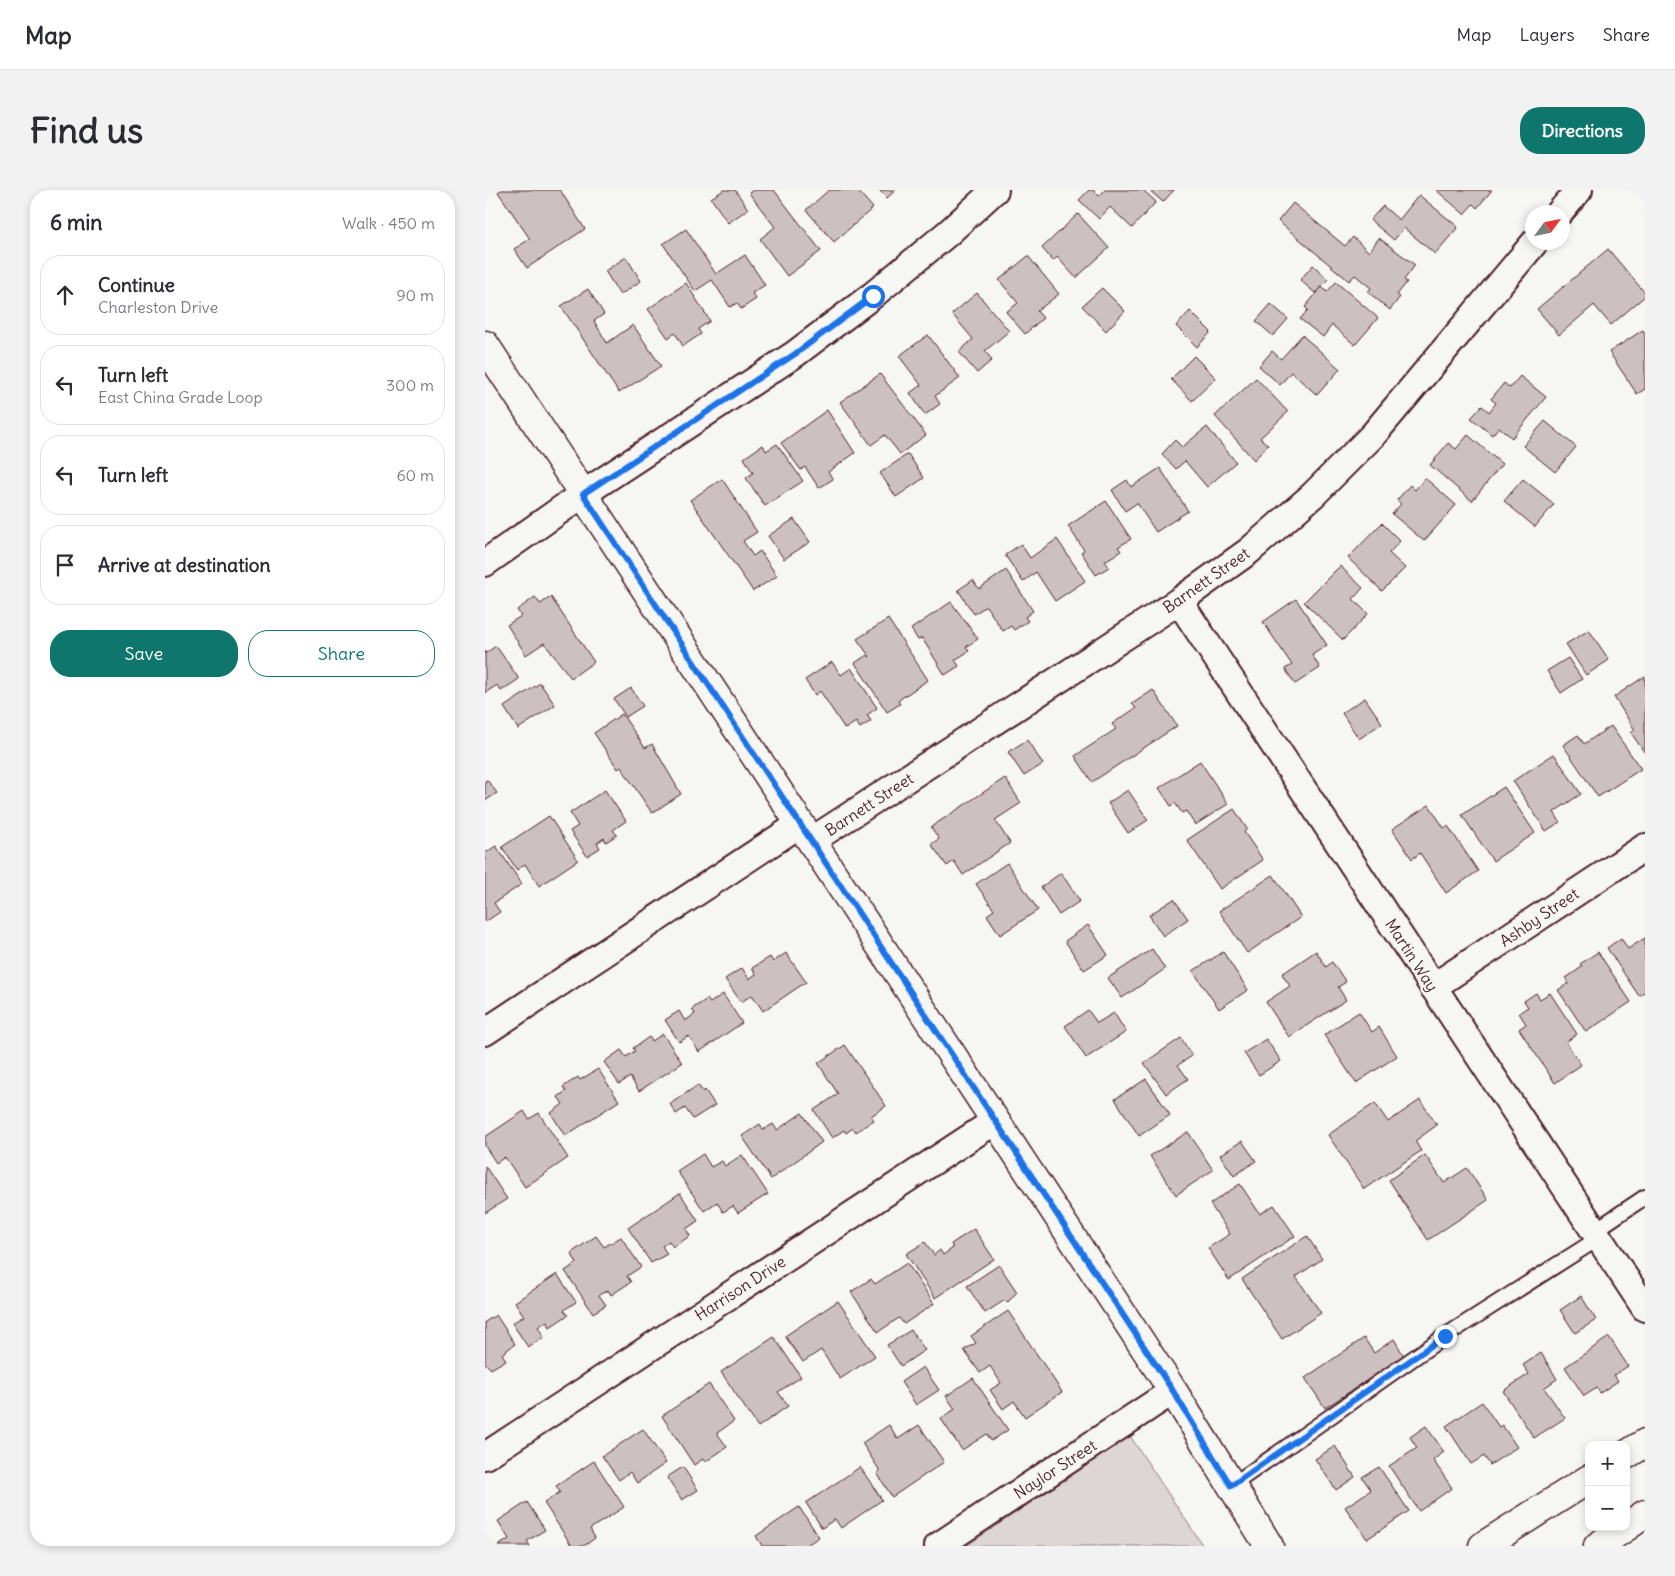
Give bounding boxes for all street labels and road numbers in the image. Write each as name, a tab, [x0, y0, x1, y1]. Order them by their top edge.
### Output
street label: Barnett Street	[1159, 542, 1254, 617]
street label: Barnett Street	[821, 768, 917, 840]
street label: Ashby Street	[1496, 883, 1583, 951]
street label: Martin Way	[1381, 915, 1443, 995]
street label: Harrison Drive	[691, 1251, 789, 1325]
street label: Naylor Street	[1010, 1435, 1101, 1503]

